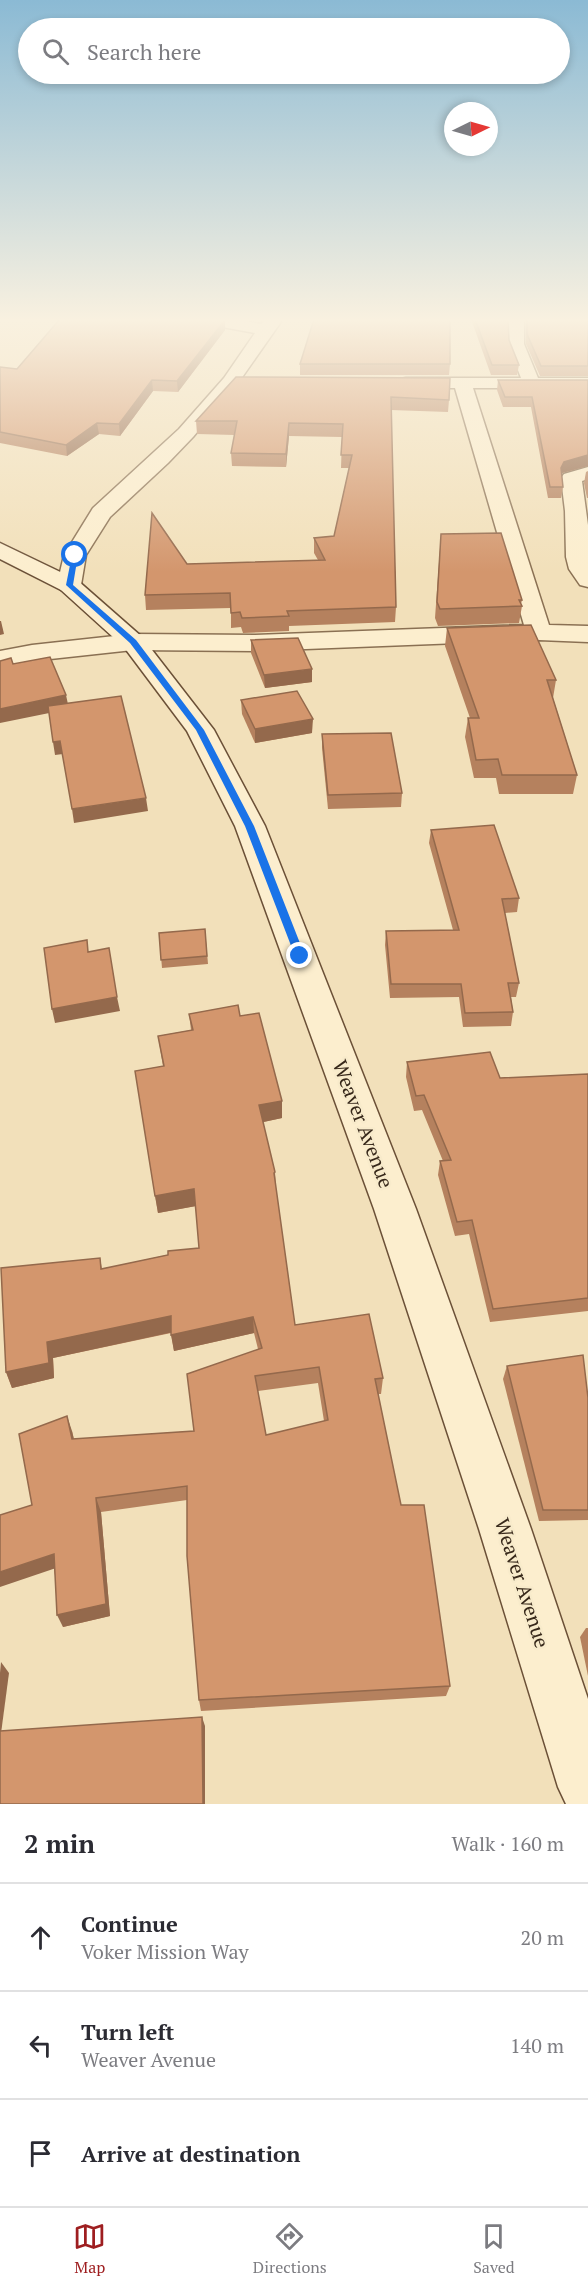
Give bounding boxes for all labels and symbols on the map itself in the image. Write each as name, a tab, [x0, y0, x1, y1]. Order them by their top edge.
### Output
north arrow	[444, 102, 498, 156]
route start	[61, 541, 87, 567]
route end	[286, 942, 312, 968]
street label: Weaver Avenue	[327, 1056, 400, 1192]
street label: Weaver Avenue	[489, 1514, 556, 1651]

